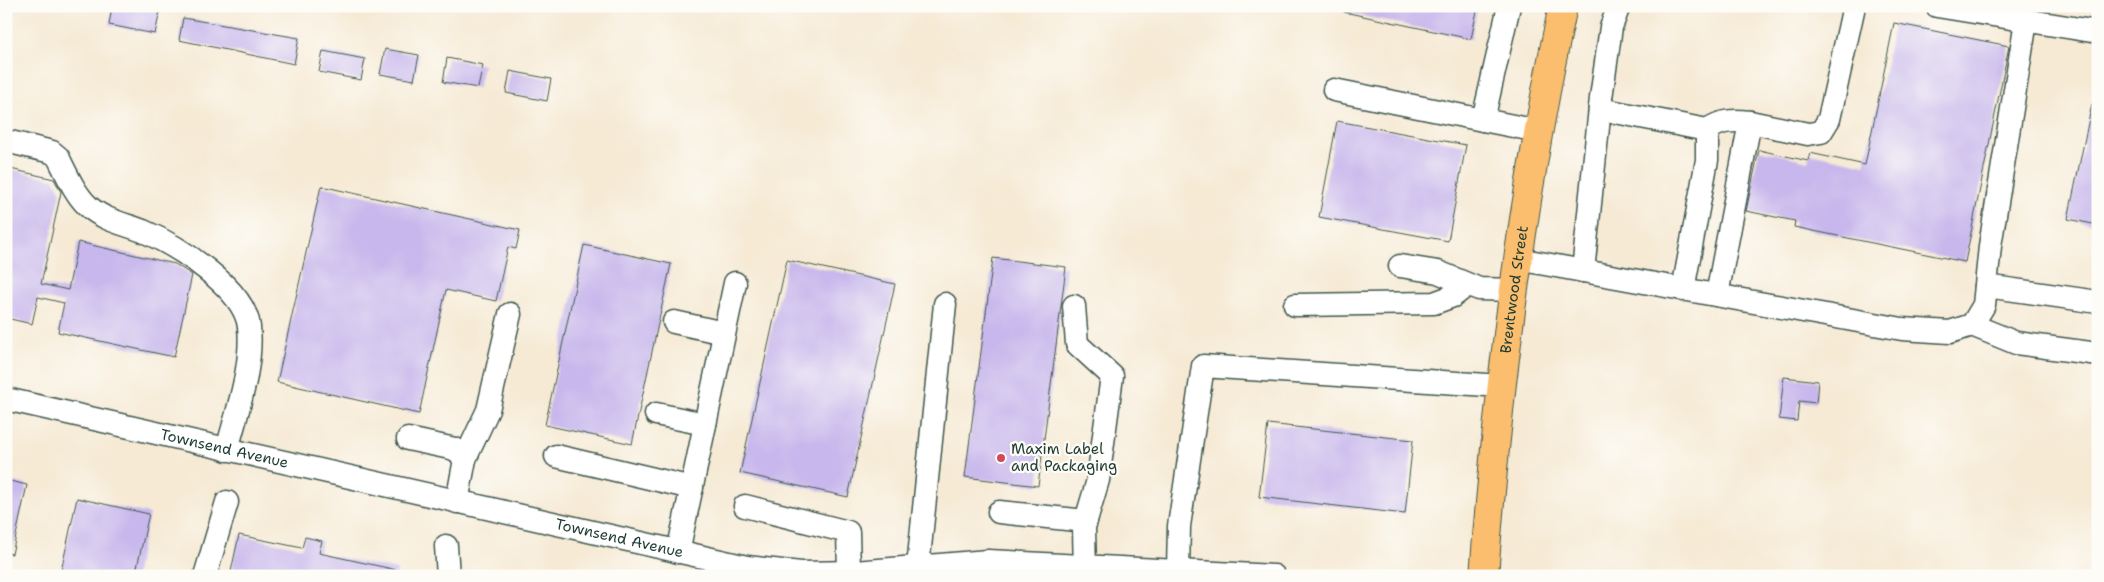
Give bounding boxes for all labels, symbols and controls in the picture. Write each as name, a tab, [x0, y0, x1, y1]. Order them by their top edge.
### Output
street label: Brentwood Street	[1496, 224, 1533, 355]
street label: Townsend Avenue	[158, 424, 290, 473]
place label: Maxim Label and Packaging	[1011, 439, 1117, 476]
marker: Maxim Label and Packaging	[995, 452, 1007, 464]
street label: Townsend Avenue	[553, 514, 685, 562]

